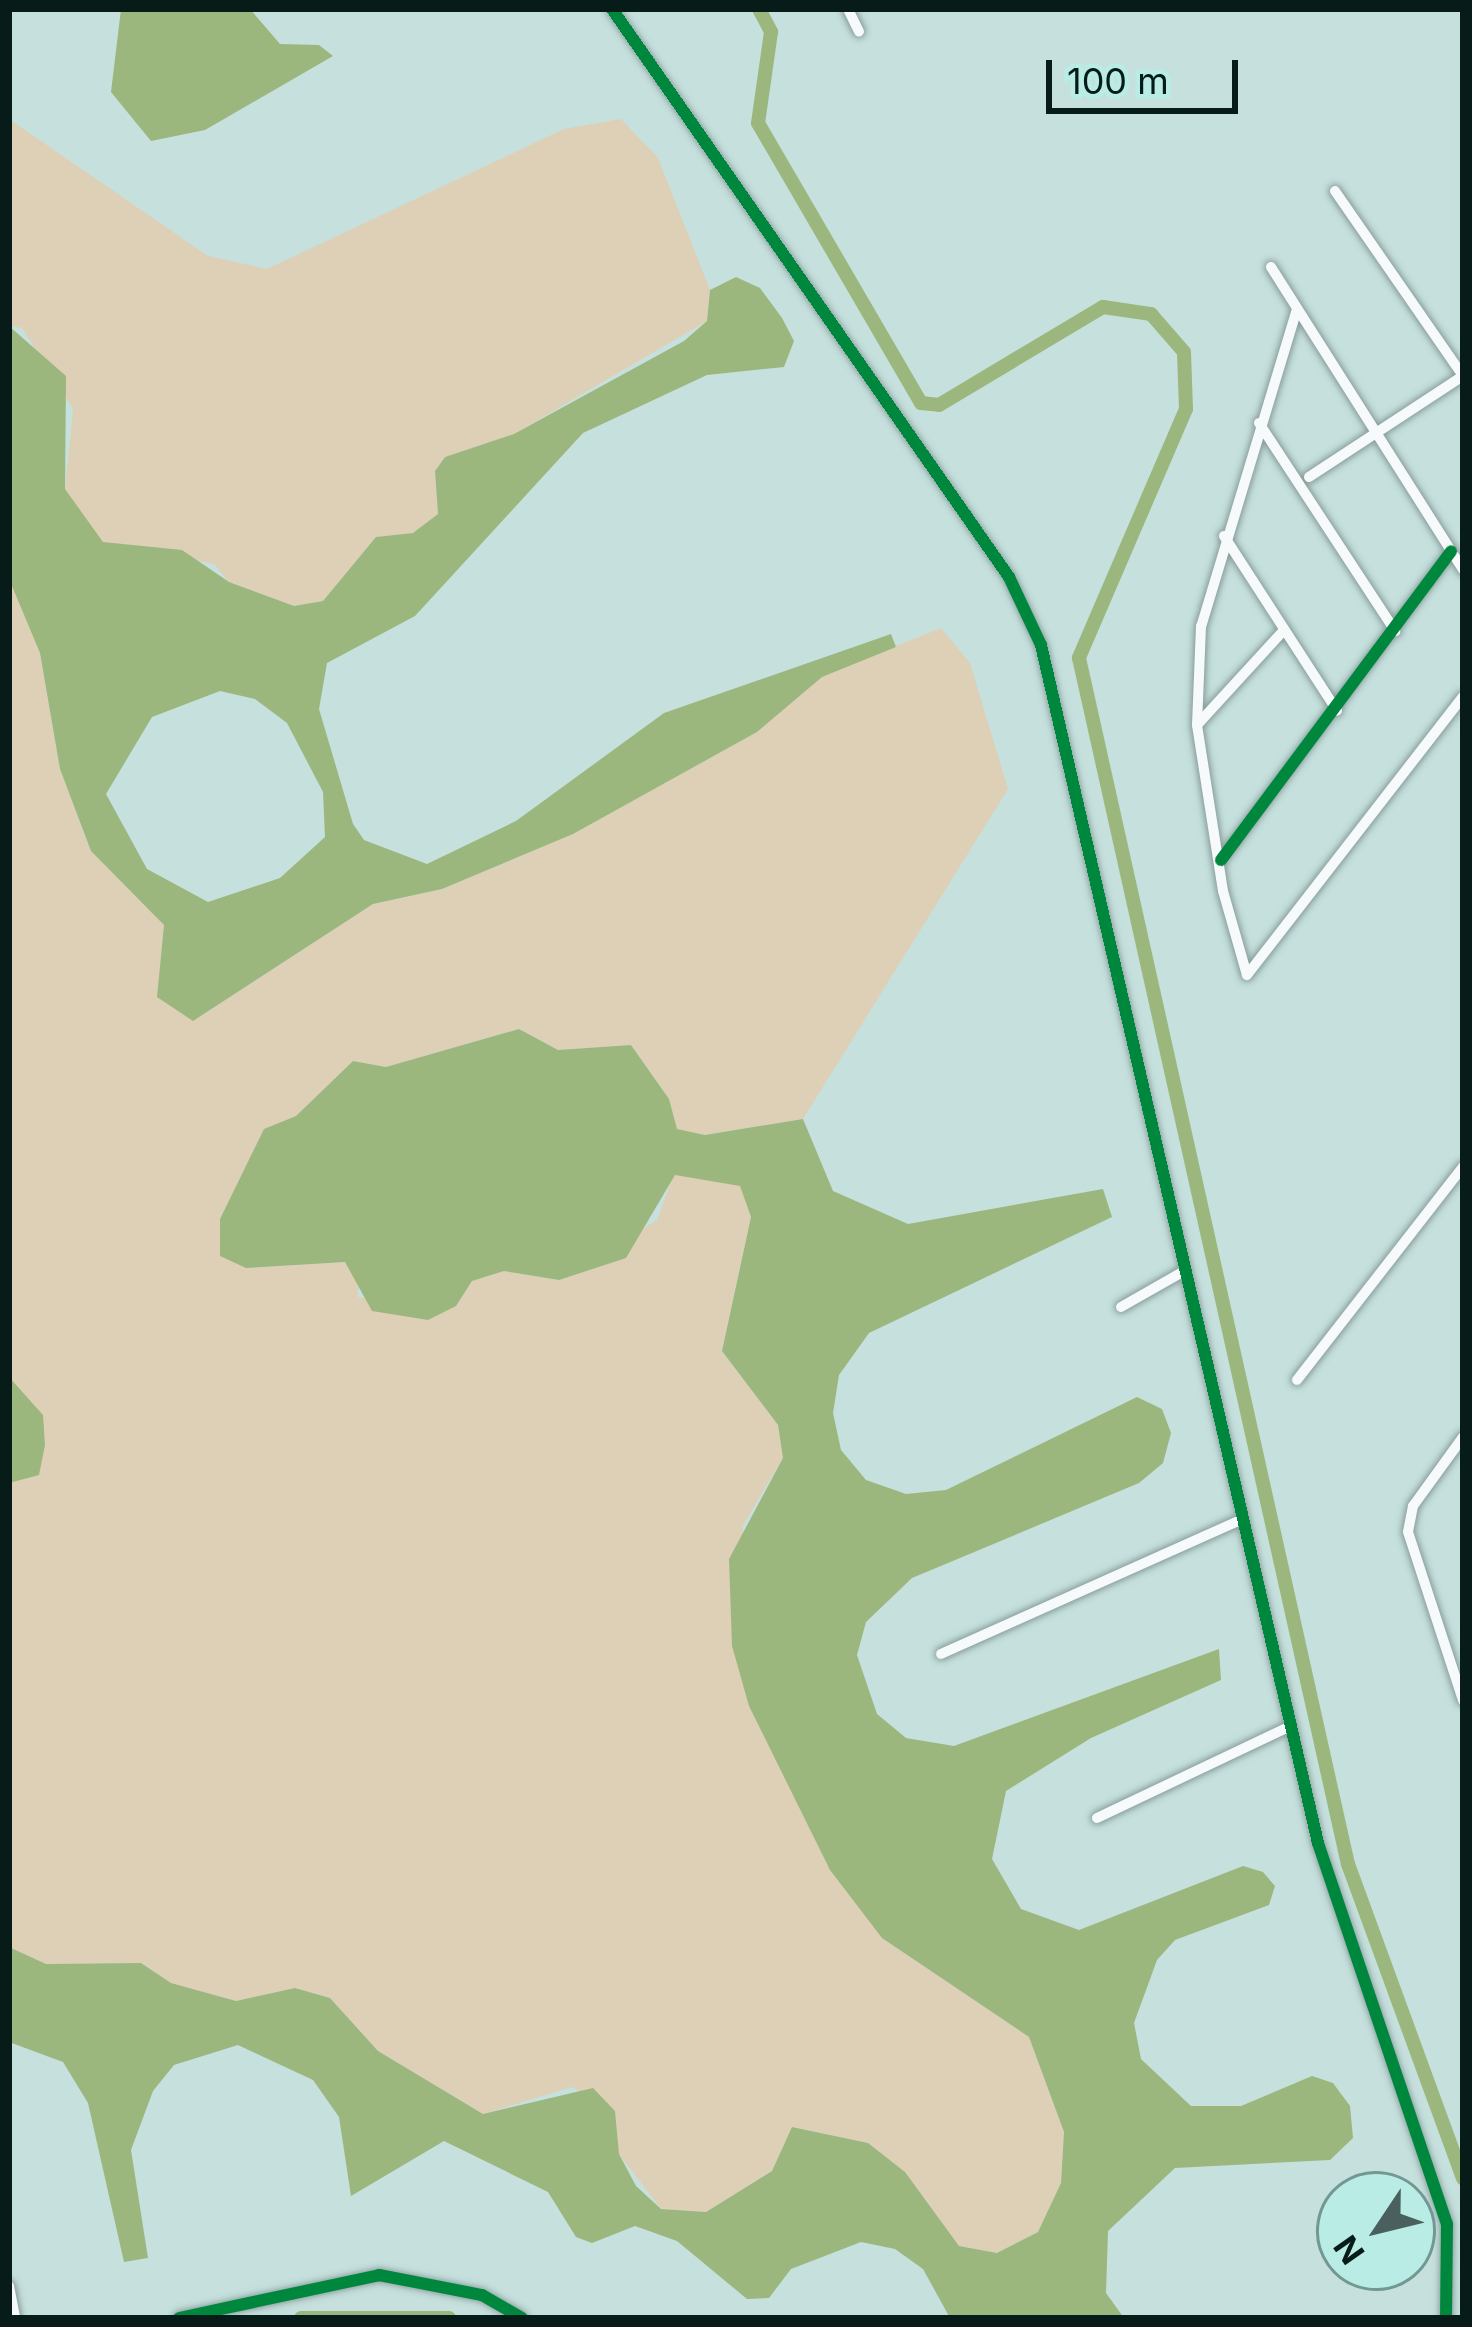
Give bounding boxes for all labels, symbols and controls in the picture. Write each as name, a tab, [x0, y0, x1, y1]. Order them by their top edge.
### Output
scale bar	[1052, 36, 1244, 110]
text: 100 m	[1067, 59, 1169, 103]
north arrow	[1316, 2171, 1436, 2291]
text: N	[1325, 2228, 1373, 2272]

